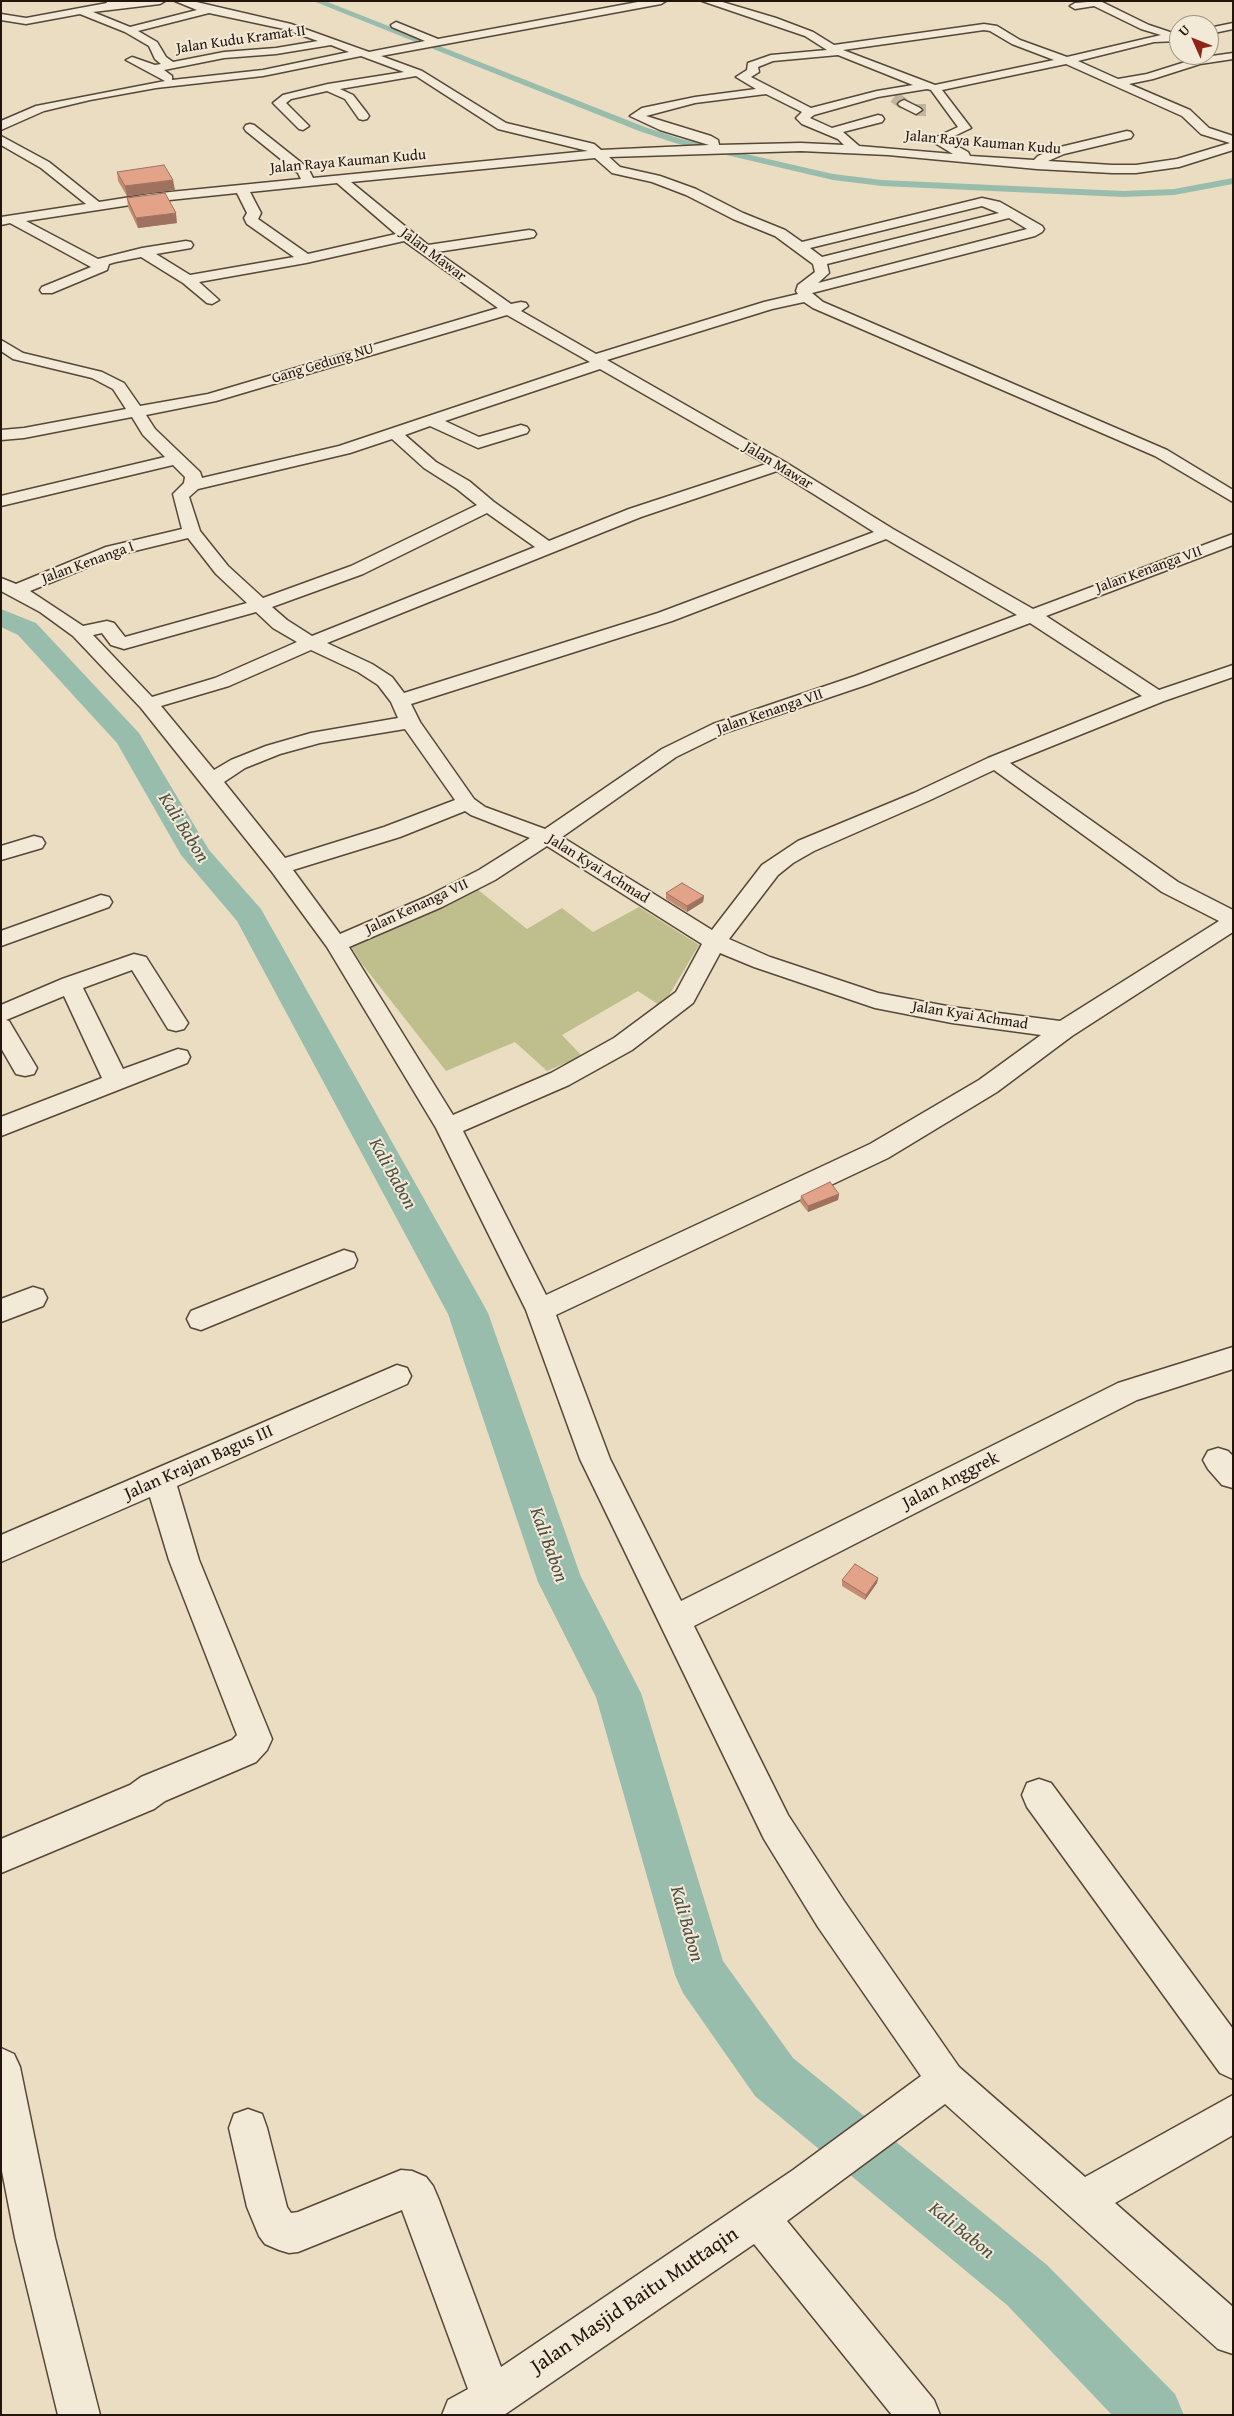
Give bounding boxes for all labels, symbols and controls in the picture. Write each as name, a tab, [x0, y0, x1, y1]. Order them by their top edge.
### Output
north arrow	[1169, 15, 1219, 65]
text: U	[1173, 20, 1194, 41]
street label: Jalan Kudu Kramat II	[175, 22, 307, 58]
street label: Jalan Raya Kauman Kudu	[904, 127, 1062, 159]
street label: Jalan Raya Kauman Kudu	[269, 146, 427, 178]
street label: Jalan Mawar	[397, 224, 469, 286]
street label: Gang Gedung NU	[270, 340, 376, 388]
street label: Jalan Mawar	[740, 438, 816, 494]
street label: Jalan Kenanga I	[39, 538, 137, 588]
street label: Jalan Kenanga VII	[1093, 542, 1205, 598]
street label: Jalan Kenanga VII	[714, 685, 826, 739]
water label: Kali Babon	[153, 789, 213, 867]
street label: Jalan Kyai Achmad	[544, 830, 652, 908]
street label: Jalan Kenanga VII	[363, 875, 471, 939]
street label: Jalan Kyai Achmad	[911, 998, 1029, 1034]
water label: Kali Babon	[363, 1134, 421, 1214]
street label: Jalan Krajan Bagus III	[121, 1420, 277, 1506]
street label: Jalan Anggrek	[899, 1447, 1003, 1515]
water label: Kali Babon	[524, 1505, 572, 1585]
water label: Kali Babon	[664, 1883, 708, 1965]
water label: Kali Babon	[924, 2198, 998, 2264]
street label: Jalan Masjid Baitu Muttaqin	[526, 2222, 744, 2380]

